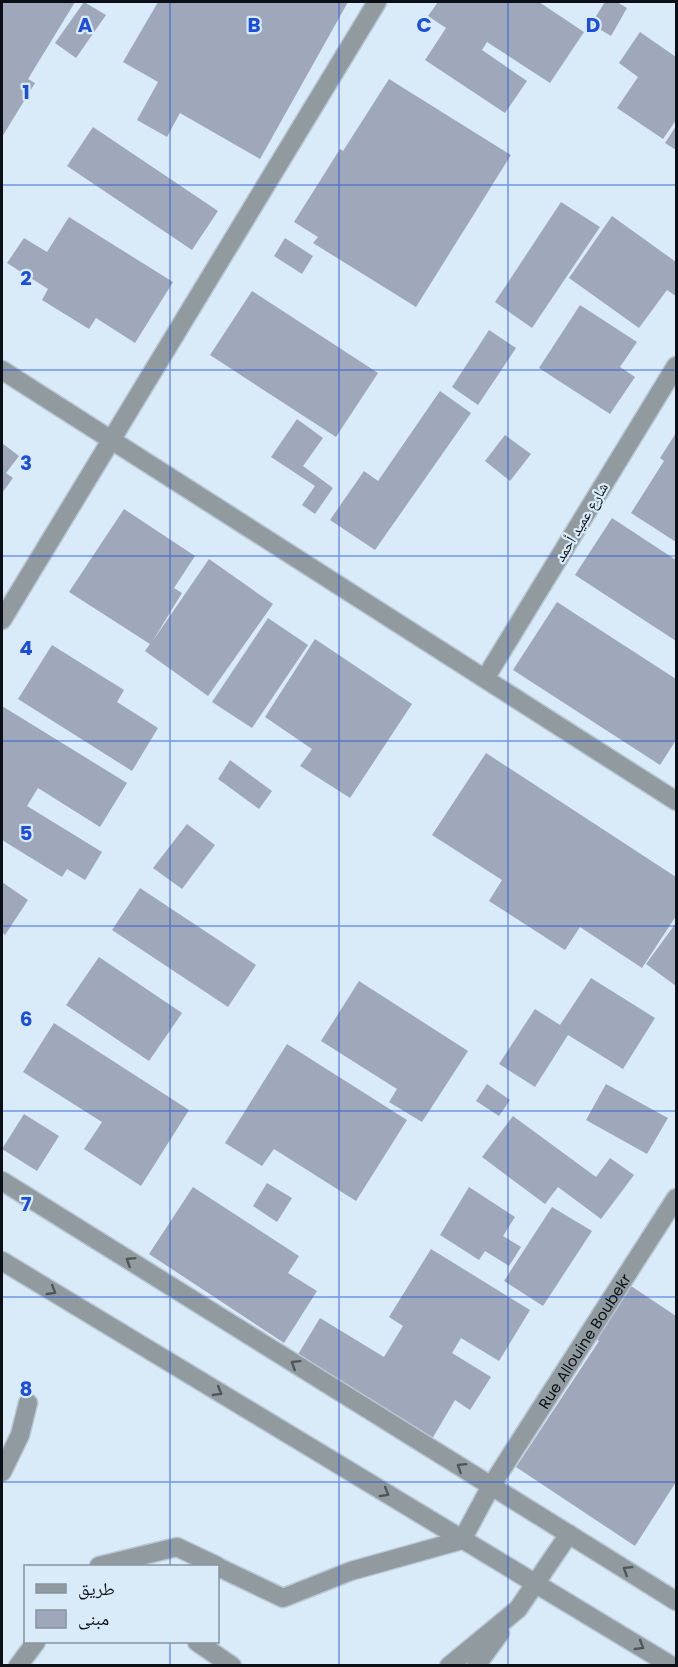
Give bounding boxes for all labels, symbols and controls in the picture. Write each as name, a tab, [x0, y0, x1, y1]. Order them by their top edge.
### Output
text: A	[78, 11, 93, 39]
text: B	[247, 11, 261, 39]
text: C	[416, 11, 432, 39]
text: D	[586, 11, 600, 39]
text: 1	[22, 78, 30, 106]
text: 2	[20, 264, 32, 292]
text: 3	[20, 449, 32, 477]
street label: شارع عميد أحمد	[549, 478, 613, 566]
text: 4	[19, 634, 33, 662]
text: 5	[20, 819, 33, 847]
text: 6	[20, 1005, 32, 1033]
text: 7	[21, 1190, 32, 1218]
one-way arrow	[126, 1257, 136, 1269]
street label: Rue Allouine Boubekr	[533, 1269, 635, 1413]
one-way arrow	[45, 1284, 56, 1295]
one-way arrow	[291, 1360, 301, 1372]
text: 8	[20, 1375, 32, 1403]
one-way arrow	[212, 1385, 222, 1397]
one-way arrow	[457, 1463, 467, 1475]
one-way arrow	[379, 1486, 389, 1498]
legend	[24, 1565, 219, 1643]
one-way arrow	[623, 1565, 633, 1577]
text: طريق	[78, 1576, 115, 1601]
text: مبنى	[78, 1606, 109, 1631]
one-way arrow	[634, 1639, 644, 1651]

